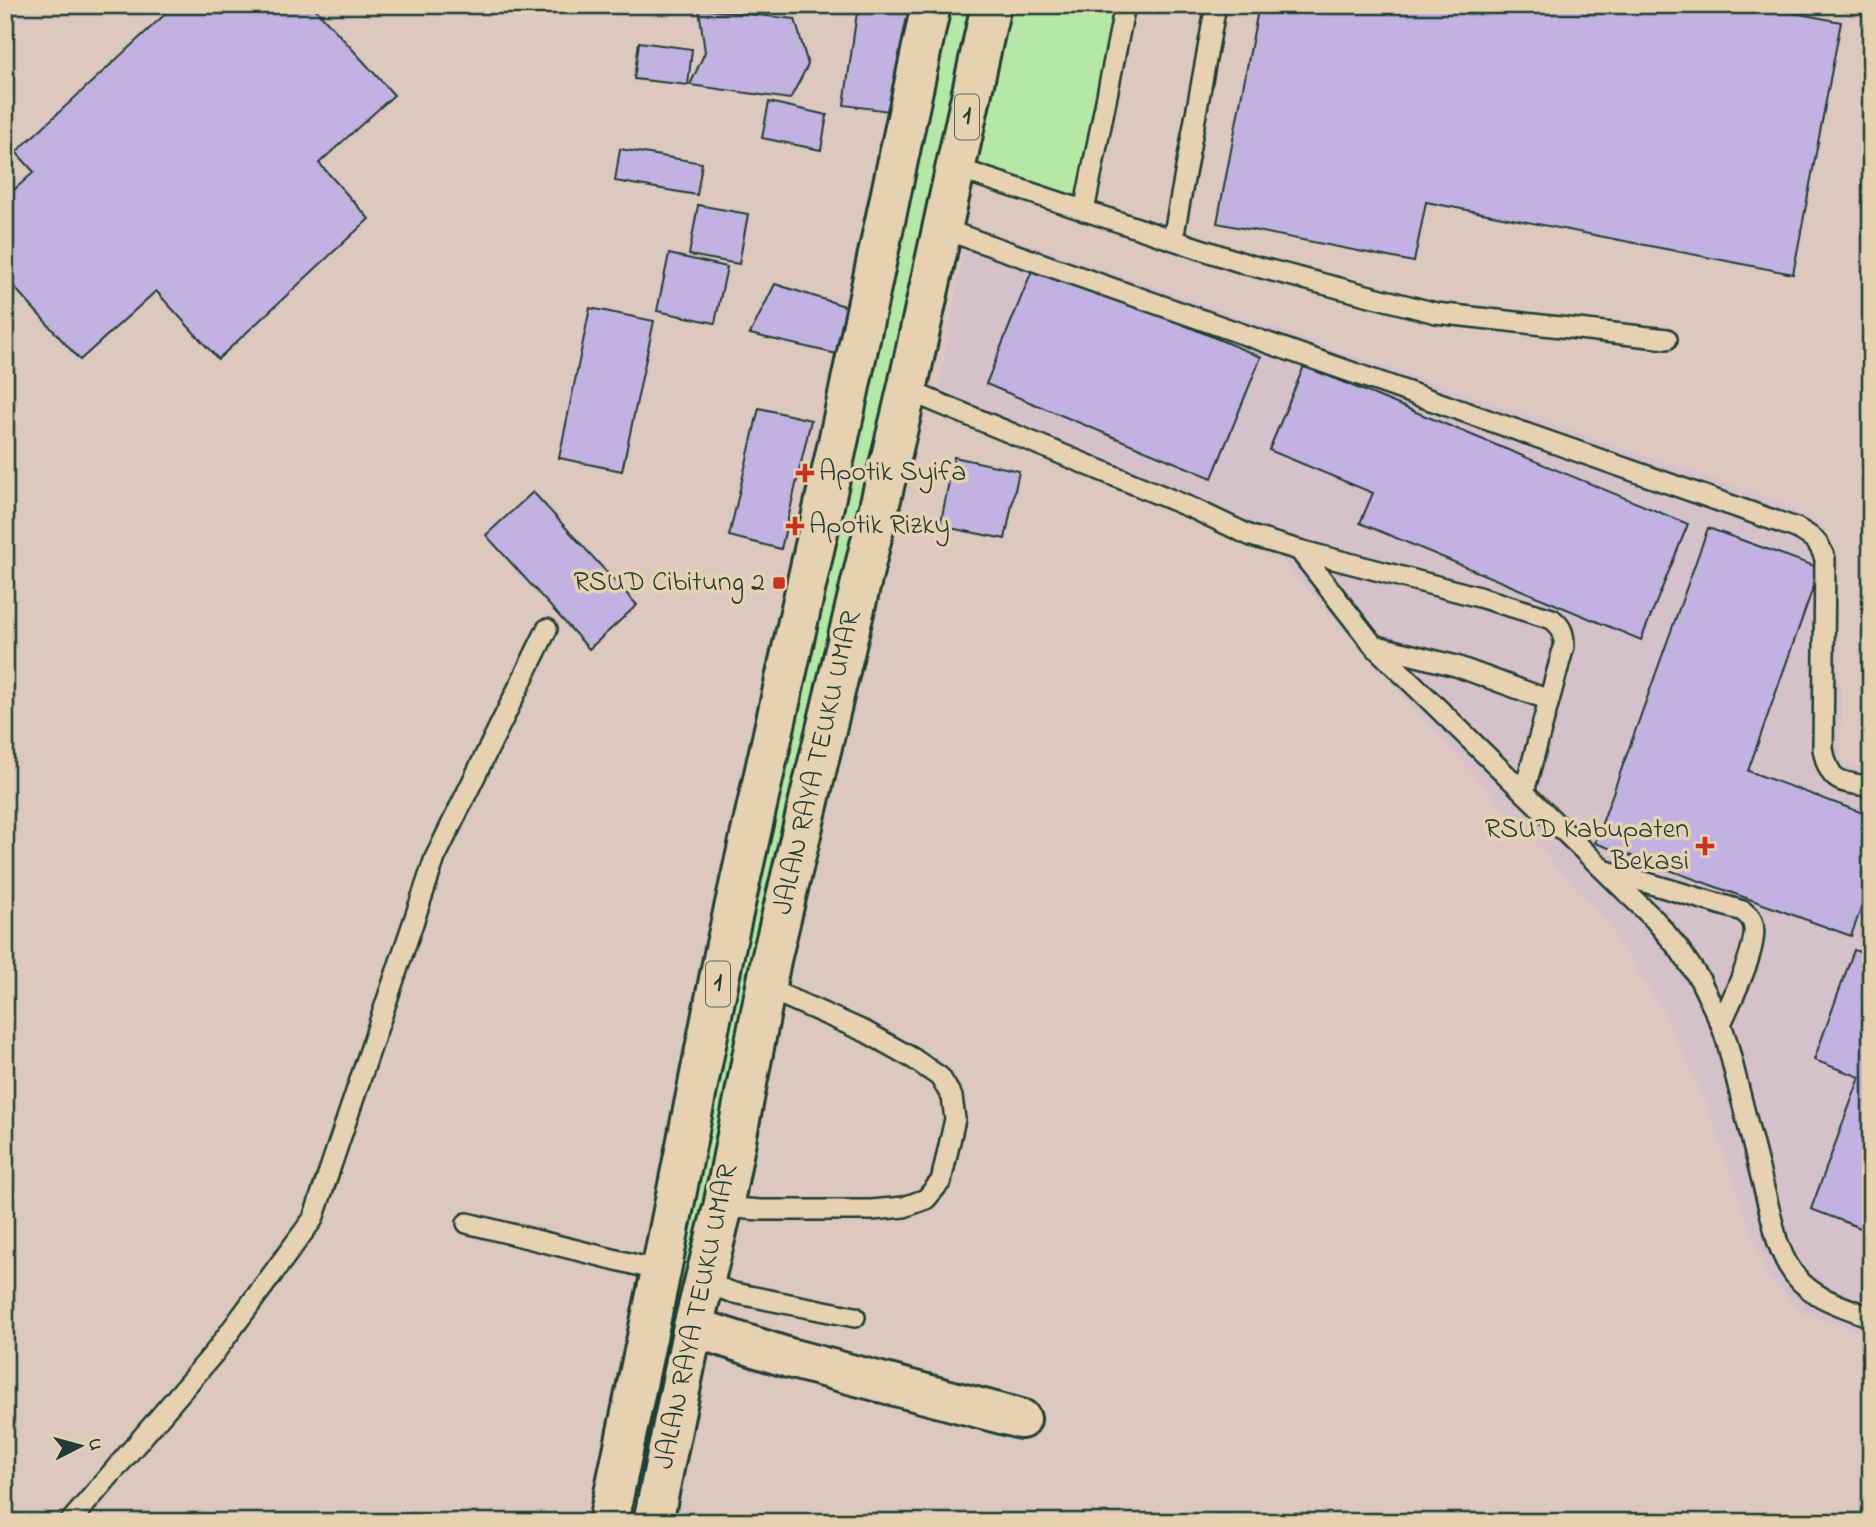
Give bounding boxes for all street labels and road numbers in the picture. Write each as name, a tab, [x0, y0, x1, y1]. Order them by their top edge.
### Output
road number: 1	[955, 94, 979, 140]
street label: JALAN RAYA TEUKU UMAR	[763, 607, 873, 919]
road number: 1	[706, 962, 730, 1007]
street label: JALAN RAYA TEUKU UMAR	[645, 1160, 749, 1473]

